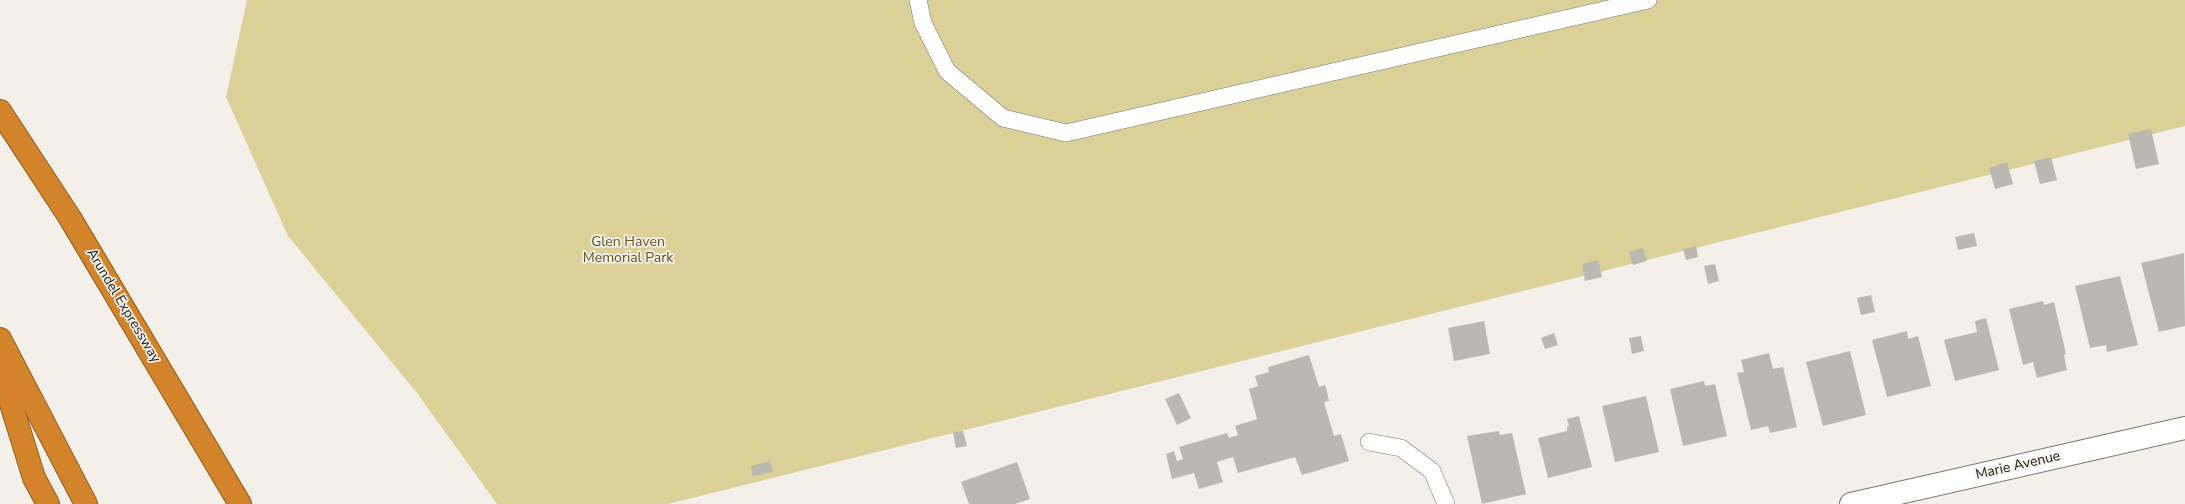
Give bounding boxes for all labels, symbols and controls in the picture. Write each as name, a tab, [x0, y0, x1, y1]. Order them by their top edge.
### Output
park label: Glen Haven Memorial Park	[583, 235, 673, 268]
street label: Arundel Expressway	[82, 246, 164, 366]
street label: Marie Avenue	[1974, 448, 2062, 484]

